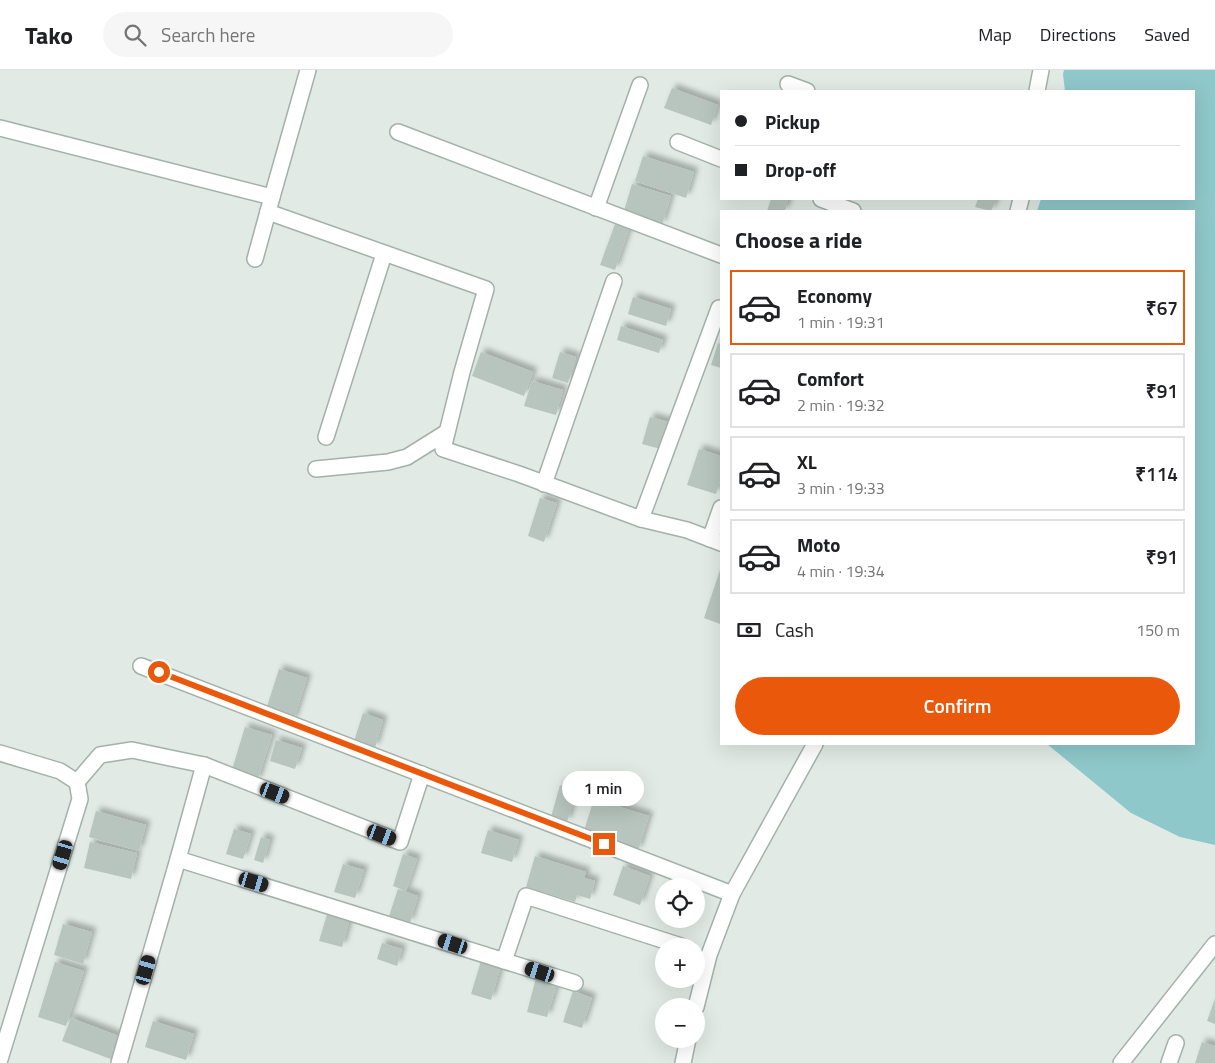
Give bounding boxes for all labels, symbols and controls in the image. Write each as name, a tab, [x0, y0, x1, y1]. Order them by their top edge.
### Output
search box	[103, 12, 453, 57]
text: Tako	[25, 17, 73, 53]
text: Search here	[161, 20, 255, 49]
icon: search	[121, 21, 149, 49]
text: Map	[978, 21, 1012, 48]
text: Directions	[1040, 21, 1116, 48]
text: Saved	[1144, 21, 1190, 48]
text: Pickup	[765, 107, 820, 136]
text: Drop-off	[765, 155, 836, 184]
text: Choose a ride	[735, 223, 862, 257]
text: Economy	[797, 281, 872, 310]
icon: car	[737, 285, 782, 330]
text: ₹67	[1146, 293, 1178, 322]
text: 1 min · 19:31	[797, 310, 885, 334]
text: Comfort	[797, 364, 864, 393]
icon: car	[737, 368, 782, 413]
text: ₹91	[1146, 376, 1178, 405]
text: 2 min · 19:32	[797, 393, 885, 417]
text: XL	[797, 447, 817, 476]
icon: car	[737, 451, 782, 496]
text: ₹114	[1135, 459, 1178, 488]
text: 3 min · 19:33	[797, 476, 885, 500]
text: Moto	[797, 530, 840, 559]
icon: car	[737, 534, 782, 579]
text: ₹91	[1146, 542, 1178, 571]
text: 4 min · 19:34	[797, 559, 885, 583]
text: Cash	[775, 615, 814, 644]
icon: cash	[735, 616, 763, 644]
text: 150 m	[1136, 618, 1180, 642]
route start	[148, 661, 170, 683]
button: Confirm	[735, 677, 1180, 735]
callout: 1 min	[563, 772, 645, 806]
text: 1 min	[584, 776, 622, 800]
car	[258, 781, 291, 805]
car	[365, 823, 398, 847]
route end	[593, 833, 615, 855]
car	[51, 838, 74, 872]
car	[237, 870, 270, 894]
map controls	[655, 878, 705, 1048]
button: locate	[655, 878, 705, 928]
car	[436, 932, 469, 956]
button: +	[655, 938, 705, 988]
car	[134, 954, 157, 986]
car	[523, 960, 556, 984]
button: −	[655, 998, 705, 1048]

